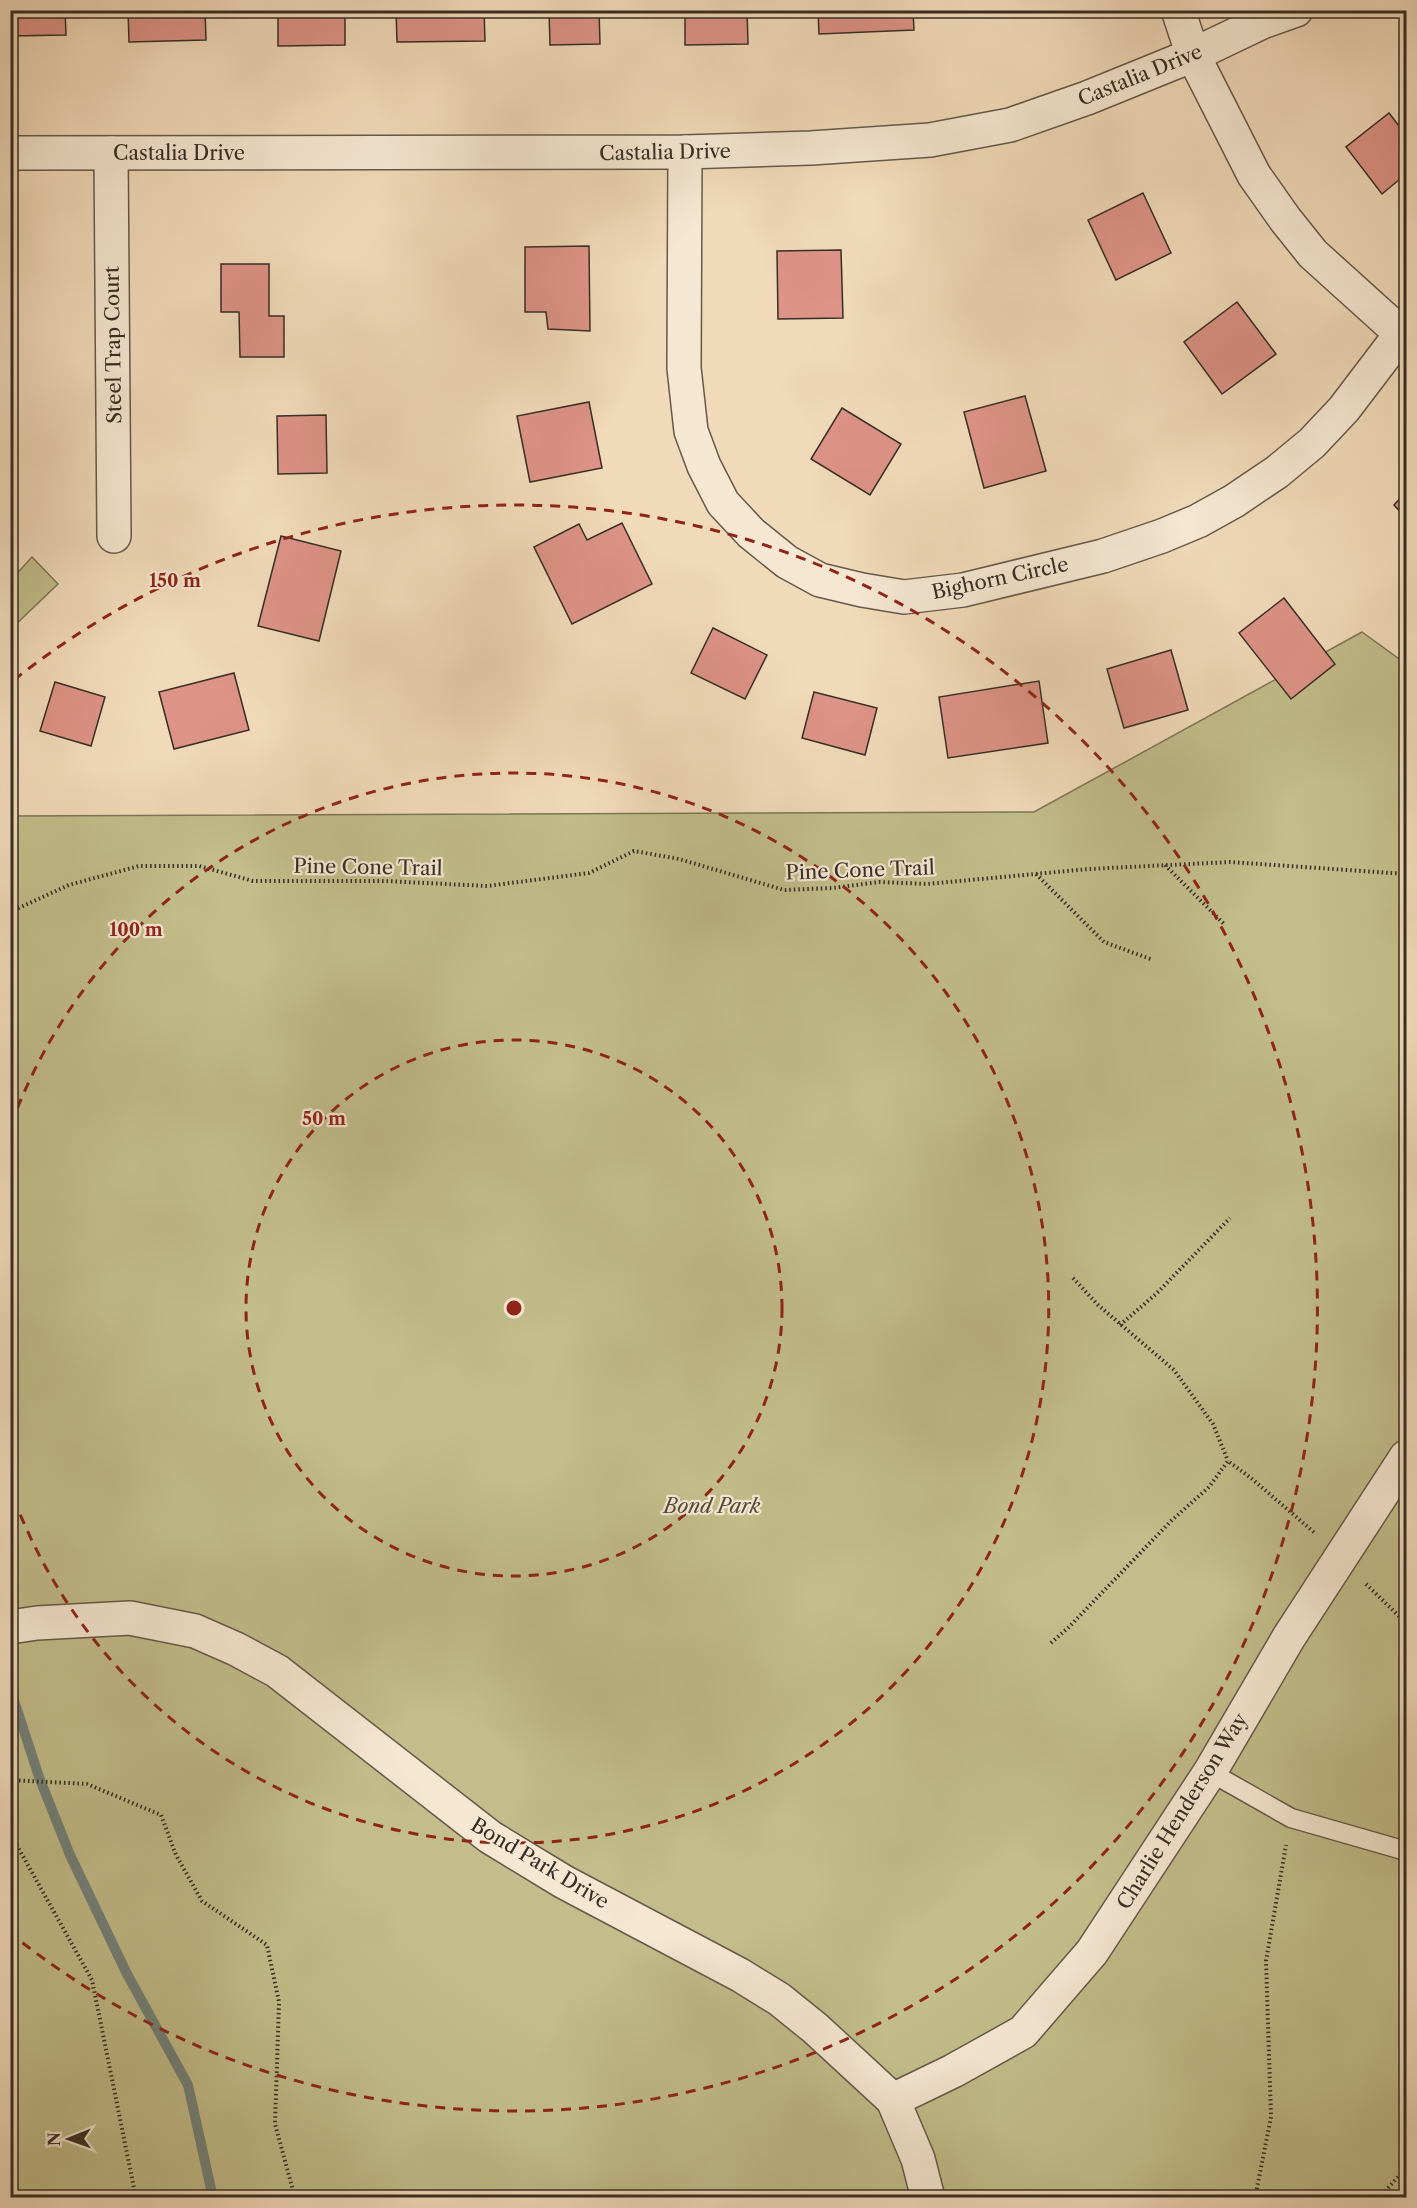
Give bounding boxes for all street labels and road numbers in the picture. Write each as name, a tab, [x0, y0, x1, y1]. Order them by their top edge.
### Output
street label: Castalia Drive	[1074, 39, 1206, 111]
street label: Castalia Drive	[599, 139, 731, 165]
street label: Castalia Drive	[113, 141, 245, 165]
street label: Steel Trap Court	[100, 266, 126, 424]
street label: Bighorn Circle	[930, 552, 1070, 604]
street label: Pine Cone Trail	[293, 854, 443, 880]
street label: Pine Cone Trail	[785, 855, 935, 885]
street label: Charlie Henderson Way	[1112, 1708, 1253, 1914]
street label: Bond Park Drive	[467, 1812, 613, 1914]

